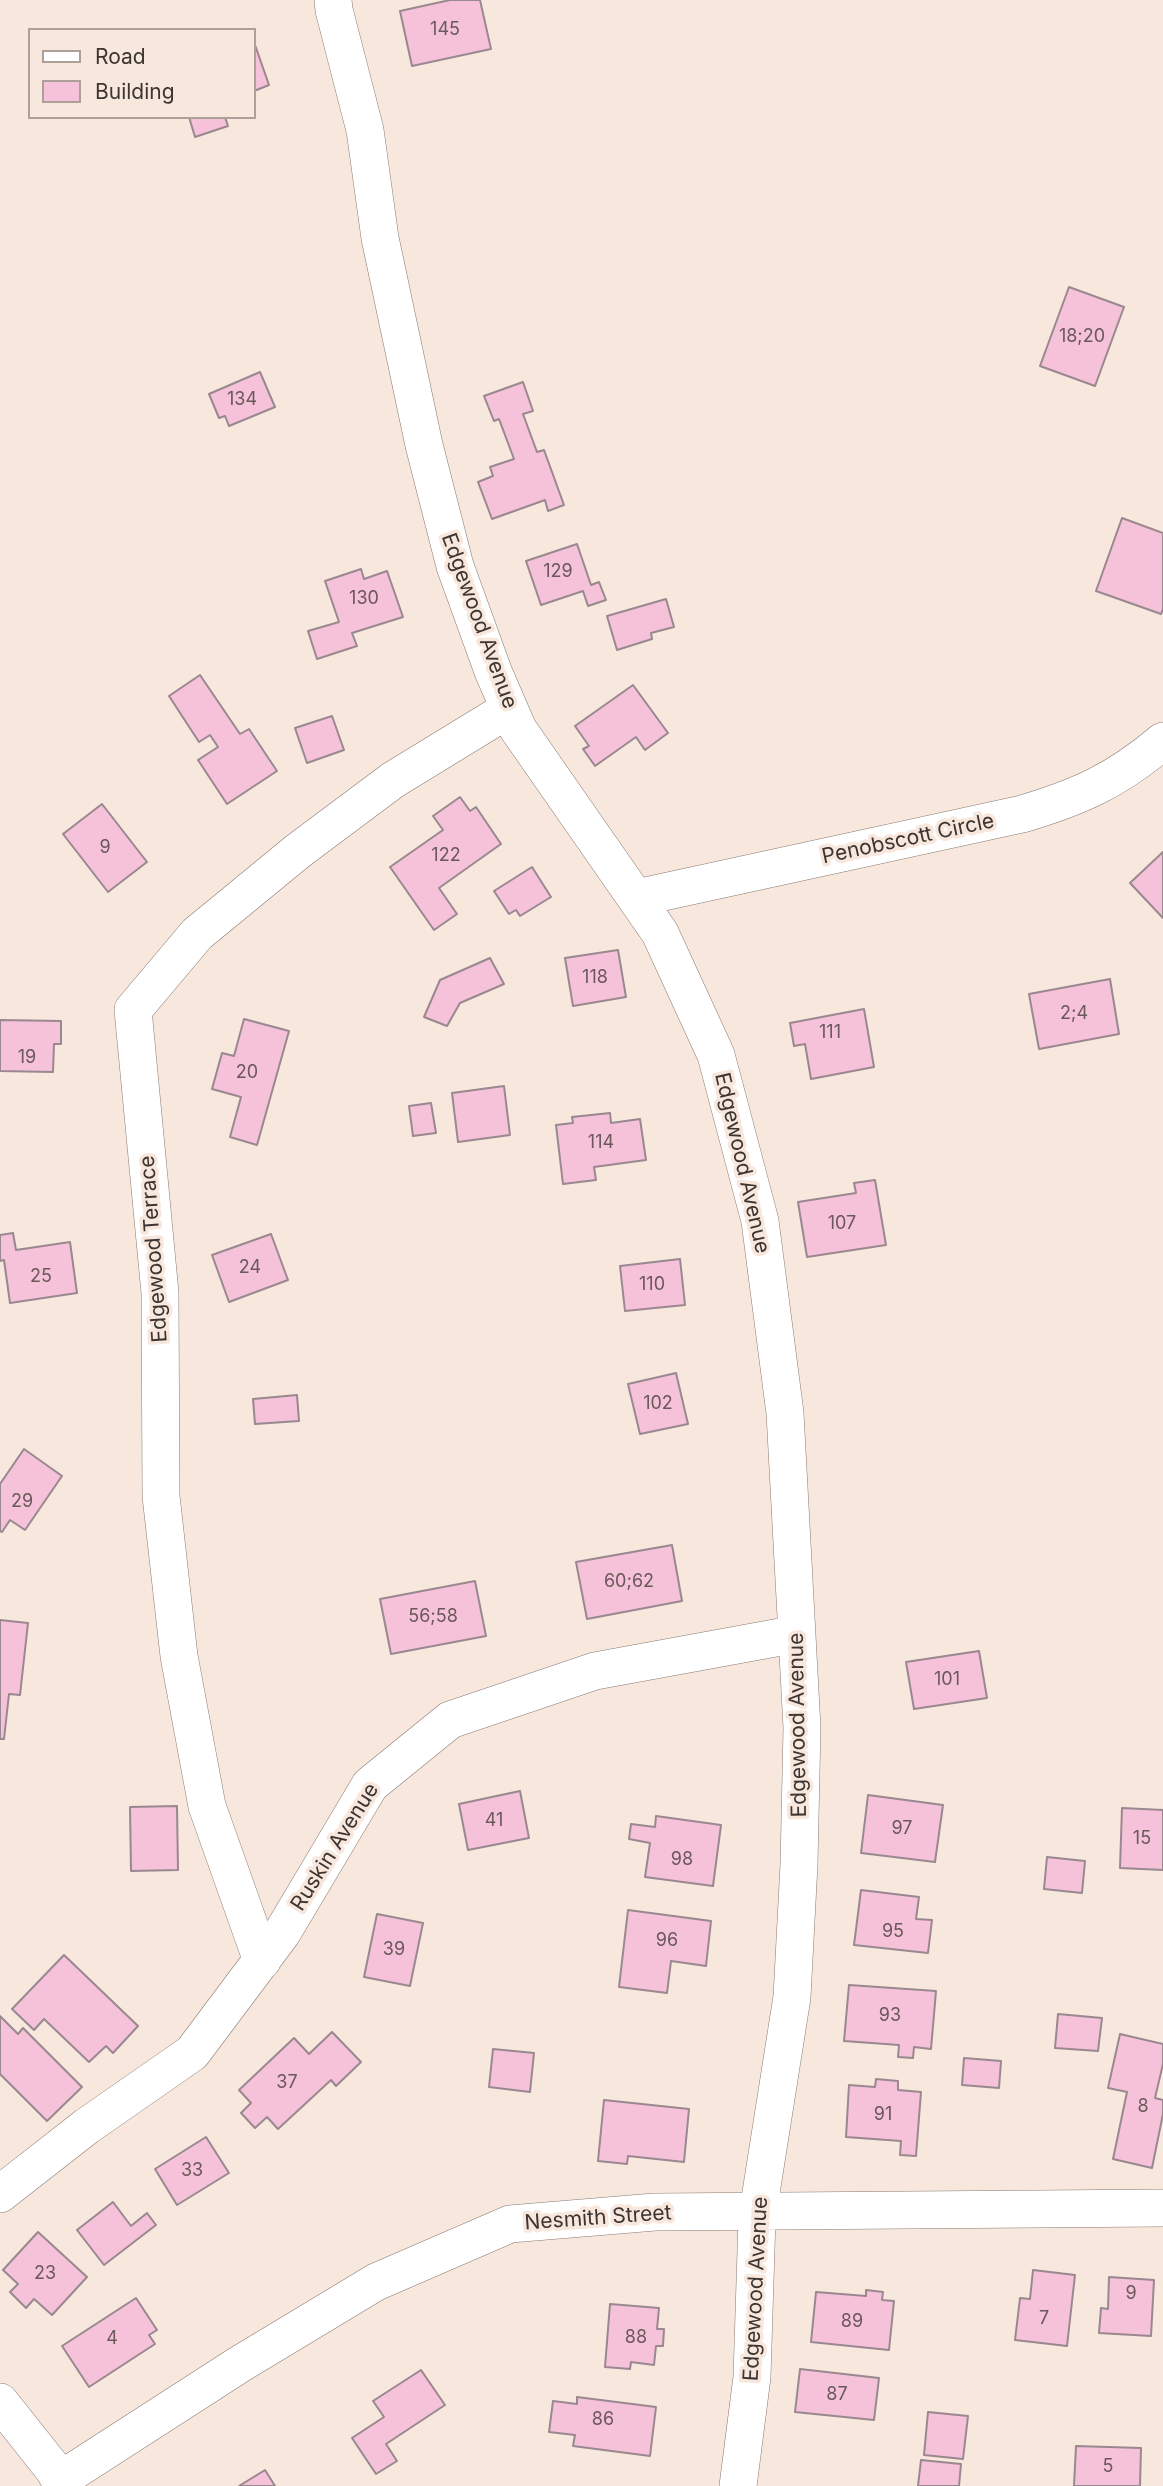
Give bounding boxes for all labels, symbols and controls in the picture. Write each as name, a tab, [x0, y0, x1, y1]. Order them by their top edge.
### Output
house number: 145	[430, 19, 460, 41]
legend	[28, 28, 256, 119]
text: Road	[95, 44, 146, 69]
text: Building	[95, 79, 175, 104]
house number: 18;20	[1059, 326, 1105, 348]
house number: 134	[227, 389, 257, 411]
street label: Edgewood Avenue	[436, 530, 522, 712]
house number: 129	[543, 561, 573, 583]
house number: 130	[349, 588, 379, 610]
street label: Penobscott Circle	[820, 808, 996, 870]
house number: 9	[99, 837, 111, 859]
house number: 122	[431, 845, 461, 867]
house number: 118	[582, 967, 608, 989]
house number: 2;4	[1060, 1003, 1088, 1025]
house number: 111	[819, 1022, 841, 1044]
house number: 19	[18, 1047, 36, 1069]
house number: 20	[236, 1062, 258, 1084]
street label: Edgewood Avenue	[709, 1070, 775, 1256]
house number: 114	[588, 1132, 614, 1154]
street label: Edgewood Terrace	[135, 1155, 173, 1343]
house number: 107	[828, 1213, 856, 1235]
house number: 24	[239, 1257, 261, 1279]
house number: 25	[30, 1266, 52, 1288]
house number: 110	[639, 1274, 665, 1296]
house number: 102	[643, 1393, 673, 1415]
house number: 29	[11, 1491, 33, 1513]
house number: 60;62	[604, 1571, 654, 1593]
house number: 56;58	[408, 1606, 458, 1628]
street label: Edgewood Avenue	[784, 1632, 812, 1818]
house number: 101	[934, 1669, 960, 1691]
street label: Ruskin Avenue	[286, 1779, 384, 1915]
house number: 41	[485, 1810, 503, 1832]
house number: 97	[892, 1818, 912, 1840]
house number: 15	[1133, 1828, 1151, 1850]
house number: 98	[671, 1849, 693, 1871]
house number: 95	[882, 1921, 904, 1943]
house number: 96	[656, 1930, 678, 1952]
house number: 39	[383, 1939, 405, 1961]
house number: 93	[879, 2005, 901, 2027]
house number: 37	[276, 2072, 298, 2094]
house number: 8	[1137, 2096, 1149, 2118]
house number: 91	[874, 2104, 892, 2126]
house number: 33	[181, 2160, 203, 2182]
street label: Edgewood Avenue	[739, 2196, 773, 2382]
street label: Nesmith Street	[524, 2200, 672, 2236]
house number: 23	[34, 2263, 56, 2285]
house number: 9	[1125, 2283, 1137, 2305]
house number: 7	[1039, 2308, 1049, 2330]
house number: 89	[841, 2311, 863, 2333]
house number: 88	[625, 2327, 647, 2349]
house number: 4	[106, 2328, 118, 2350]
house number: 87	[826, 2384, 848, 2406]
house number: 86	[592, 2409, 614, 2431]
house number: 5	[1103, 2456, 1113, 2478]

